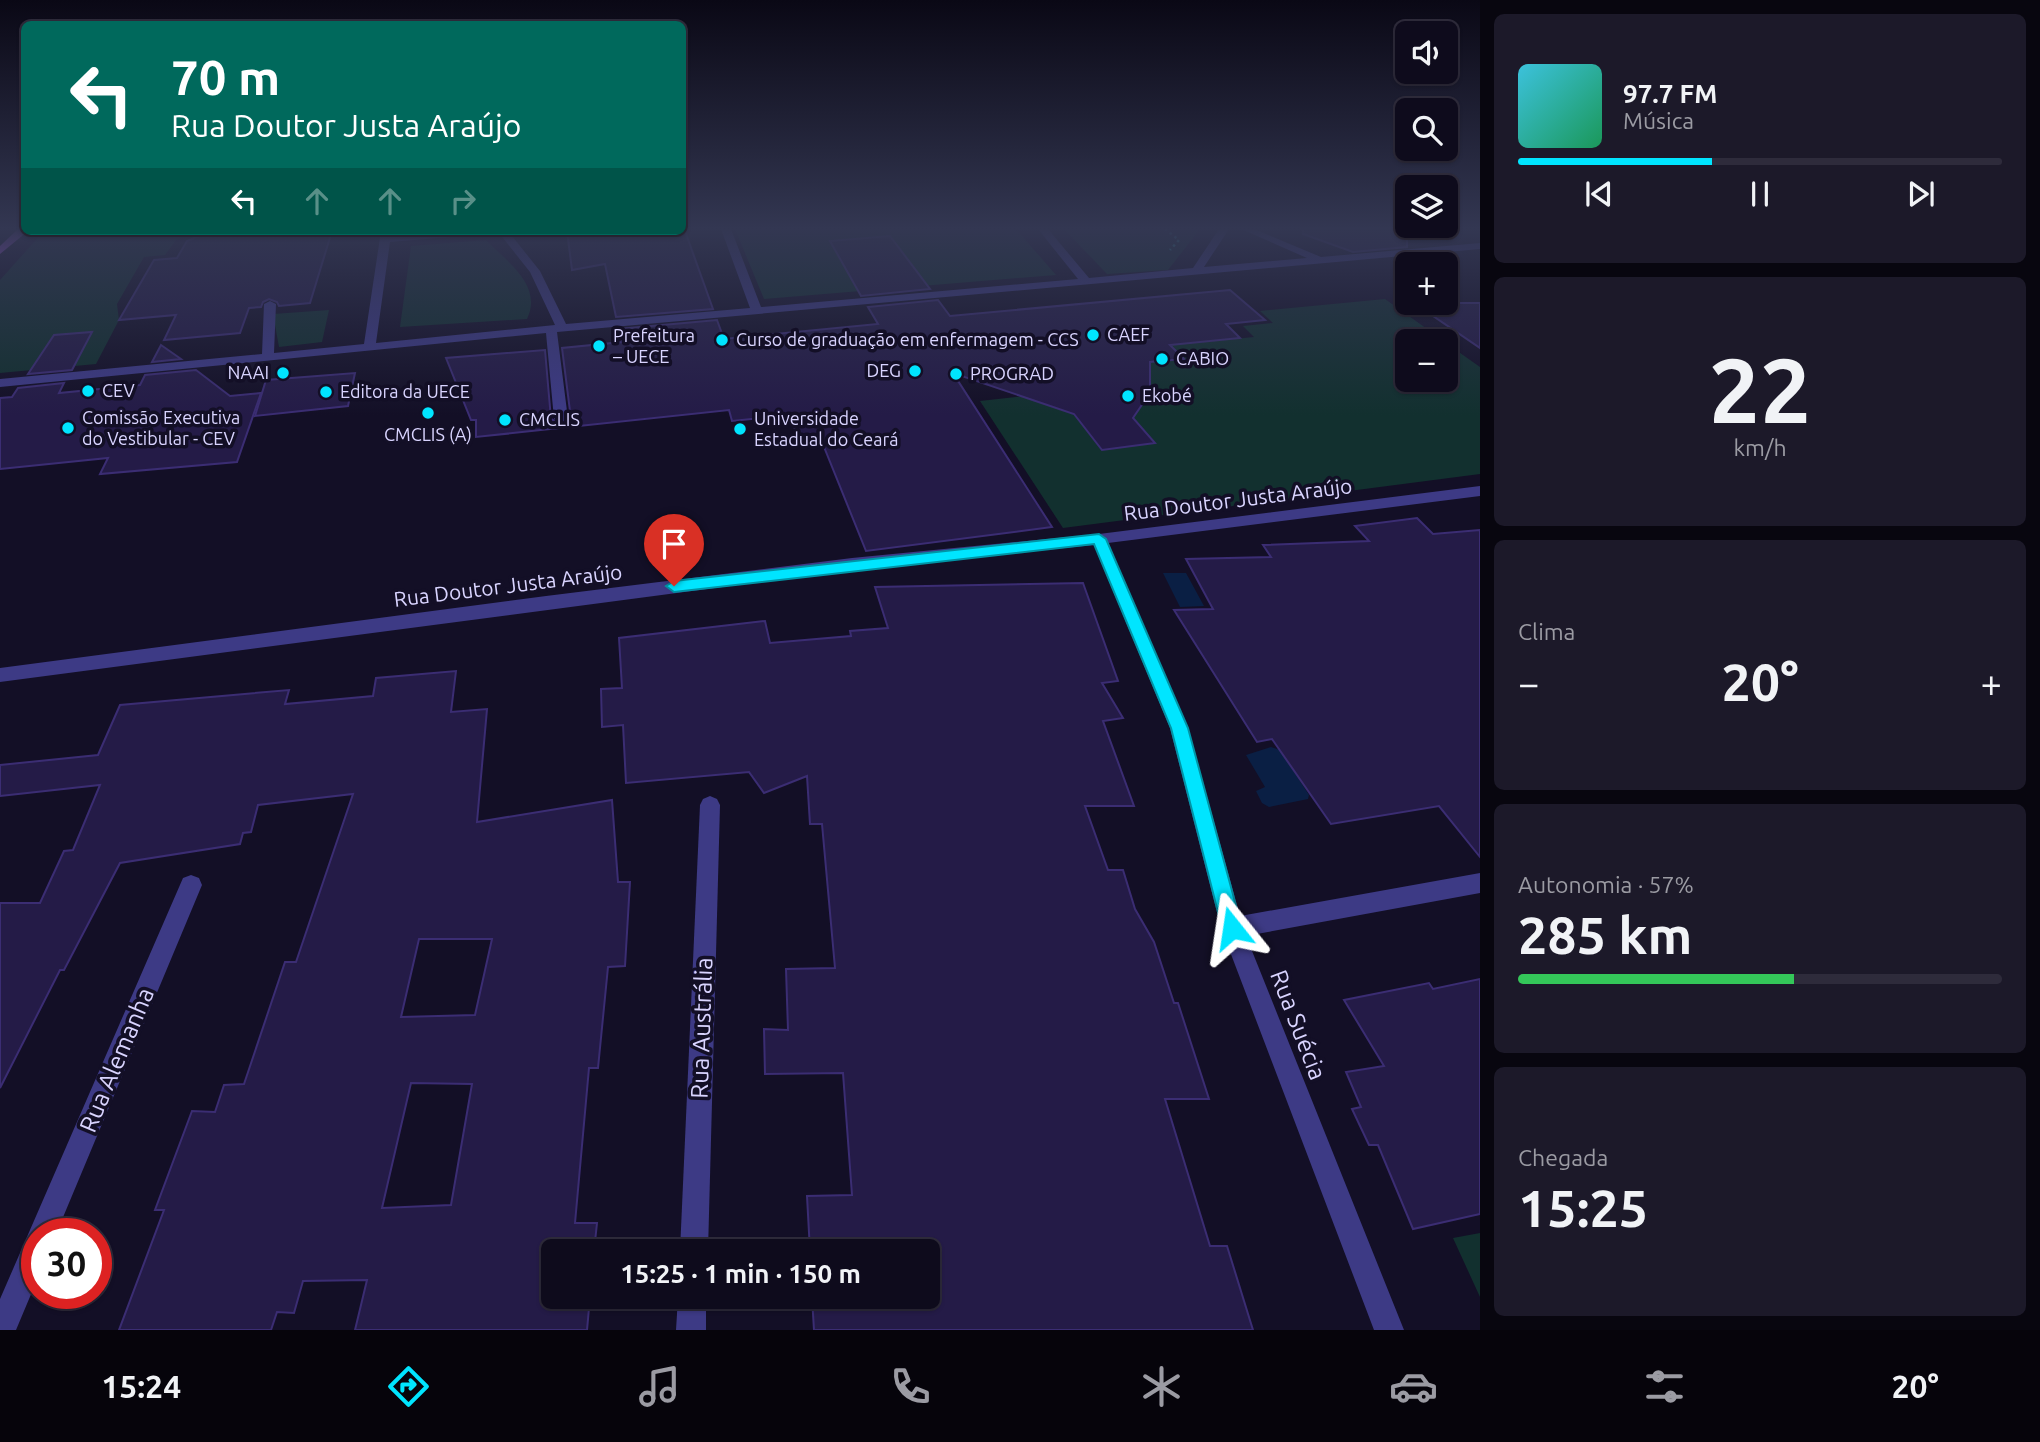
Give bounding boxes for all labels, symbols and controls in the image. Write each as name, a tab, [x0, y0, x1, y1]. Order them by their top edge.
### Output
map controls	[1395, 21, 1458, 392]
button: sound	[1395, 21, 1458, 84]
icon: left	[56, 49, 147, 140]
text: 70 m	[171, 49, 280, 104]
text: 97.7 FM	[1623, 79, 1717, 108]
button: search	[1395, 98, 1458, 161]
text: Rua Doutor Justa Araújo	[171, 107, 522, 143]
text: Música	[1623, 108, 1694, 133]
button: layers	[1395, 175, 1458, 238]
icon: previous	[1580, 175, 1618, 213]
icon: pause	[1741, 175, 1779, 213]
icon: next	[1902, 175, 1940, 213]
icon: left	[225, 182, 263, 220]
icon: ahead	[298, 182, 336, 220]
icon: ahead	[371, 182, 409, 220]
icon: right	[444, 182, 482, 220]
button: +	[1395, 252, 1458, 315]
place label: CAEF	[1107, 324, 1150, 344]
place label: Prefeitura – UECE	[612, 325, 695, 366]
marker: CAEF	[1085, 327, 1101, 343]
place label: Curso de graduação em enfermagem - CCS	[736, 329, 1079, 349]
button: −	[1395, 329, 1458, 392]
marker: Curso de graduação em enfermagem - CCS	[714, 332, 730, 348]
marker: Prefeitura – UECE	[591, 338, 607, 354]
text: 22	[1709, 338, 1811, 440]
place label: CABIO	[1176, 348, 1229, 368]
marker: CABIO	[1154, 351, 1170, 367]
place label: DEG	[867, 360, 901, 380]
place label: NAAI	[228, 362, 269, 382]
marker: DEG	[907, 363, 923, 379]
place label: PROGRAD	[970, 363, 1054, 383]
marker: NAAI	[275, 365, 291, 381]
marker: PROGRAD	[948, 366, 964, 382]
place label: CEV	[102, 380, 135, 400]
place label: Editora da UECE	[340, 381, 470, 401]
marker: CEV	[80, 383, 96, 399]
marker: Editora da UECE	[318, 384, 334, 400]
place label: Ekobé	[1142, 385, 1192, 405]
marker: Ekobé	[1120, 388, 1136, 404]
marker: CMCLIS (A)	[420, 405, 436, 421]
place label: Comissão Executiva do Vestibular - CEV	[82, 407, 240, 448]
place label: Universidade Estadual do Ceará	[754, 408, 899, 449]
place label: CMCLIS	[519, 409, 580, 429]
marker: CMCLIS	[497, 412, 513, 428]
marker: Comissão Executiva do Vestibular - CEV	[60, 420, 76, 436]
marker: Universidade Estadual do Ceará	[732, 421, 748, 437]
place label: CMCLIS (A)	[384, 424, 472, 445]
text: km/h	[1733, 435, 1787, 460]
street label: Rua Doutor Justa Araújo	[1122, 473, 1354, 525]
pin	[644, 514, 704, 586]
icon: arrive	[655, 525, 693, 563]
street label: Rua Doutor Justa Araújo	[392, 559, 624, 611]
text: Clima	[1518, 619, 1575, 644]
text: 20°	[1721, 653, 1799, 711]
text: −	[1518, 662, 1539, 704]
text: +	[1981, 662, 2002, 704]
text: Autonomia · 57%	[1518, 872, 1694, 897]
position arrow	[1195, 891, 1269, 965]
text: 285 km	[1518, 906, 1692, 964]
street label: Rua Austrália	[686, 957, 717, 1099]
street label: Rua Suécia	[1265, 966, 1332, 1084]
street label: Rua Alemanha	[74, 983, 159, 1136]
text: Chegada	[1518, 1145, 1608, 1170]
text: 15:25	[1518, 1179, 1648, 1237]
speed limit sign: 30	[21, 1218, 112, 1309]
text: 15:25 · 1 min · 150 m	[620, 1259, 861, 1288]
icon: directions	[384, 1362, 433, 1411]
icon: music	[635, 1362, 684, 1411]
icon: phone	[886, 1362, 935, 1411]
icon: climate	[1137, 1362, 1186, 1411]
icon: car	[1389, 1362, 1438, 1411]
icon: filters	[1640, 1362, 1689, 1411]
text: 15:24	[101, 1368, 181, 1404]
text: 20°	[1891, 1368, 1939, 1404]

